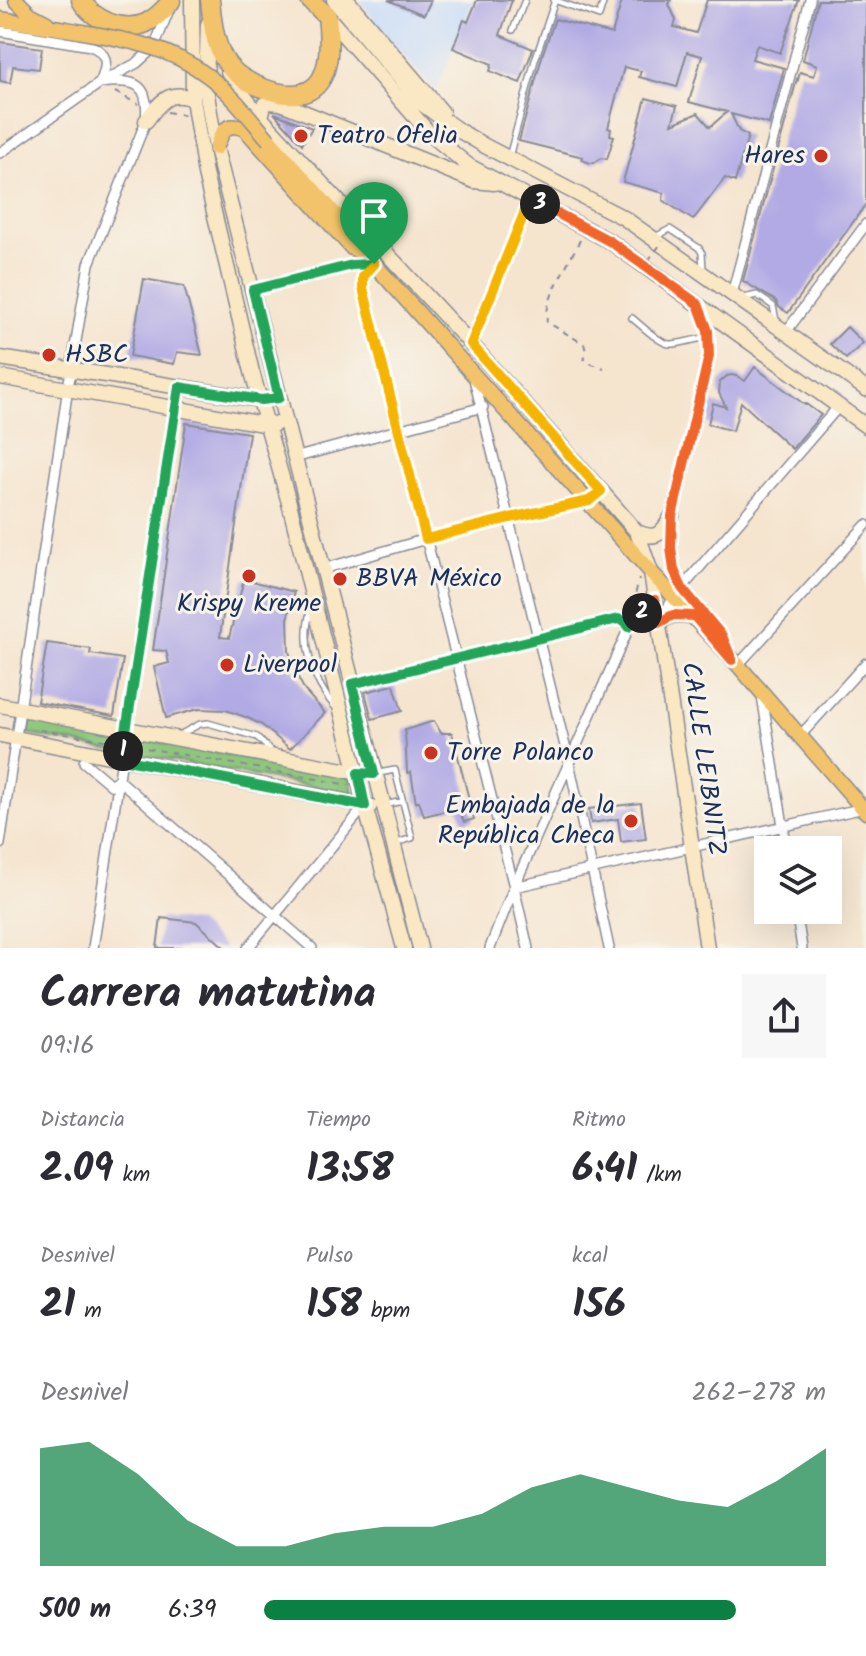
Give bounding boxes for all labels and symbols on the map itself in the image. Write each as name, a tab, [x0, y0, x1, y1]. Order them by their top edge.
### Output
place label: Teatro Ofelia	[317, 115, 458, 157]
marker: Teatro Ofelia	[292, 127, 310, 145]
place label: Hares	[744, 135, 805, 177]
marker: Hares	[812, 147, 830, 165]
pin	[340, 182, 408, 264]
pin: 3	[520, 184, 560, 224]
place label: HSBC	[65, 334, 128, 376]
marker: HSBC	[40, 346, 58, 364]
place label: BBVA México	[356, 558, 502, 600]
marker: Krispy Kreme	[240, 567, 258, 585]
marker: BBVA México	[331, 570, 349, 588]
place label: Krispy Kreme	[177, 583, 321, 625]
pin: 2	[622, 593, 662, 633]
place label: Liverpool	[243, 644, 337, 686]
marker: Liverpool	[218, 656, 236, 674]
street label: CALLE LEIBNITZ	[669, 659, 737, 859]
pin: 1	[103, 731, 143, 771]
place label: Torre Polanco	[447, 732, 594, 774]
marker: Torre Polanco	[422, 744, 440, 762]
place label: Embajada de la República Checa	[438, 785, 615, 857]
marker: Embajada de la República Checa	[622, 812, 640, 830]

